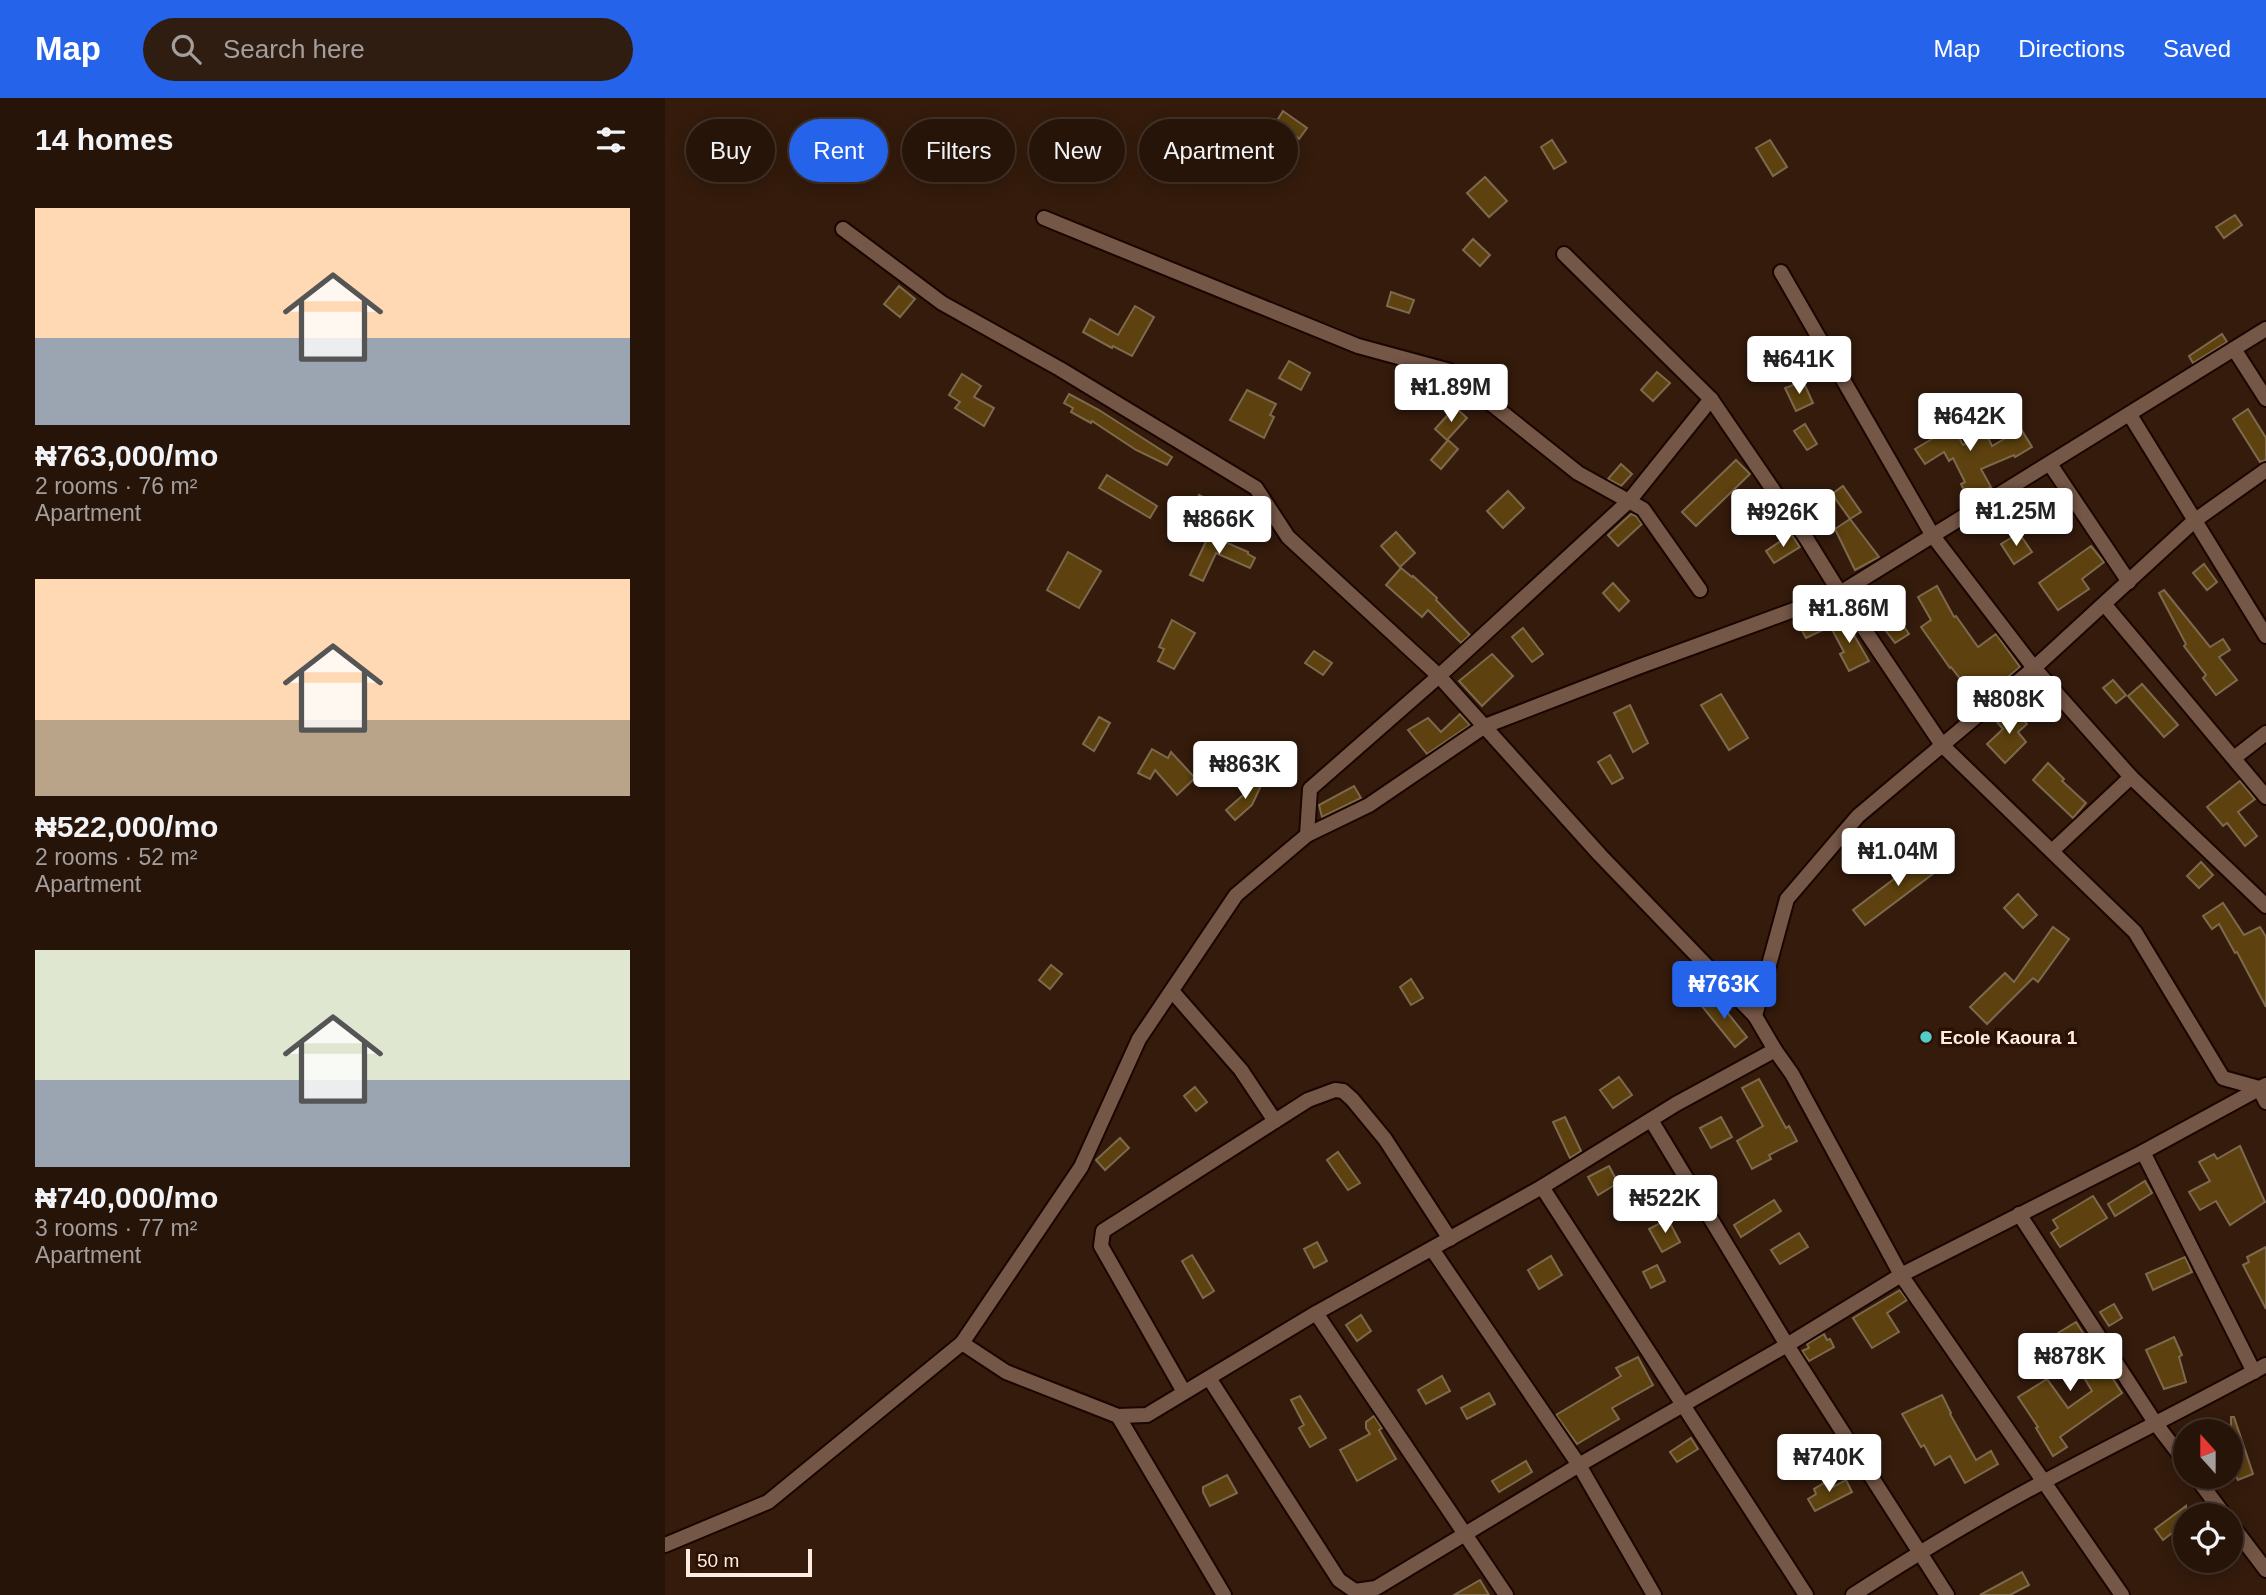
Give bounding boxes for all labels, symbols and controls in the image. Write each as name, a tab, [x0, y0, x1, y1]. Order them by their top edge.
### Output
search box	[143, 18, 633, 81]
text: Map	[35, 30, 101, 67]
icon: search	[167, 30, 205, 68]
text: Search here	[223, 34, 365, 64]
text: Map	[1934, 35, 1980, 62]
text: Directions	[2018, 35, 2125, 62]
text: Saved	[2163, 35, 2231, 62]
chip: Buy	[686, 119, 775, 182]
chip: Rent	[789, 119, 888, 182]
chip: Filters	[902, 119, 1015, 182]
chip: New	[1029, 119, 1125, 182]
chip: Apartment	[1139, 119, 1298, 182]
icon: filters	[592, 121, 630, 159]
text: 14 homes	[35, 123, 173, 156]
icon: home	[270, 254, 396, 380]
pin: ₦641K	[1750, 336, 1848, 396]
text: ₦641K	[1763, 346, 1835, 372]
pin: ₦1.89M	[1394, 364, 1508, 424]
text: ₦1.89M	[1411, 374, 1491, 400]
pin: ₦642K	[1921, 394, 2019, 453]
text: ₦642K	[1934, 403, 2006, 429]
text: ₦763,000/mo	[35, 439, 218, 472]
text: 2 rooms · 76 m²	[35, 473, 197, 499]
pin: ₦1.25M	[1959, 489, 2073, 548]
pin: ₦926K	[1734, 490, 1832, 549]
pin: ₦866K	[1170, 496, 1268, 556]
text: ₦1.25M	[1976, 498, 2056, 524]
text: ₦926K	[1747, 499, 1819, 525]
text: Apartment	[35, 500, 141, 526]
text: ₦866K	[1183, 506, 1255, 532]
pin: ₦1.86M	[1792, 586, 1906, 645]
text: ₦1.86M	[1809, 595, 1889, 621]
icon: home	[270, 625, 396, 751]
pin: ₦808K	[1960, 676, 2058, 736]
text: ₦808K	[1973, 686, 2045, 712]
pin: ₦863K	[1196, 742, 1294, 801]
text: ₦863K	[1209, 751, 1281, 777]
text: ₦522,000/mo	[35, 810, 218, 843]
pin: ₦1.04M	[1841, 828, 1955, 888]
text: ₦1.04M	[1858, 838, 1938, 864]
text: 2 rooms · 52 m²	[35, 844, 197, 870]
text: Apartment	[35, 871, 141, 897]
pin: ₦763K	[1675, 962, 1773, 1021]
text: ₦763K	[1688, 971, 1760, 997]
icon: home	[270, 996, 396, 1122]
place label: Ecole Kaoura 1	[1940, 1027, 2078, 1048]
marker: Ecole Kaoura 1	[1918, 1029, 1934, 1045]
pin: ₦522K	[1616, 1176, 1714, 1235]
text: ₦740,000/mo	[35, 1181, 218, 1214]
text: ₦522K	[1629, 1185, 1701, 1211]
text: 3 rooms · 77 m²	[35, 1215, 197, 1241]
text: Apartment	[35, 1242, 141, 1268]
pin: ₦878K	[2021, 1334, 2119, 1393]
text: ₦878K	[2034, 1343, 2106, 1369]
north arrow	[2173, 1419, 2243, 1489]
map controls	[2173, 1419, 2243, 1573]
pin: ₦740K	[1780, 1434, 1878, 1494]
text: ₦740K	[1793, 1444, 1865, 1470]
button: locate	[2173, 1503, 2243, 1573]
scale bar	[686, 1546, 812, 1578]
text: 50 m	[697, 1550, 739, 1571]

